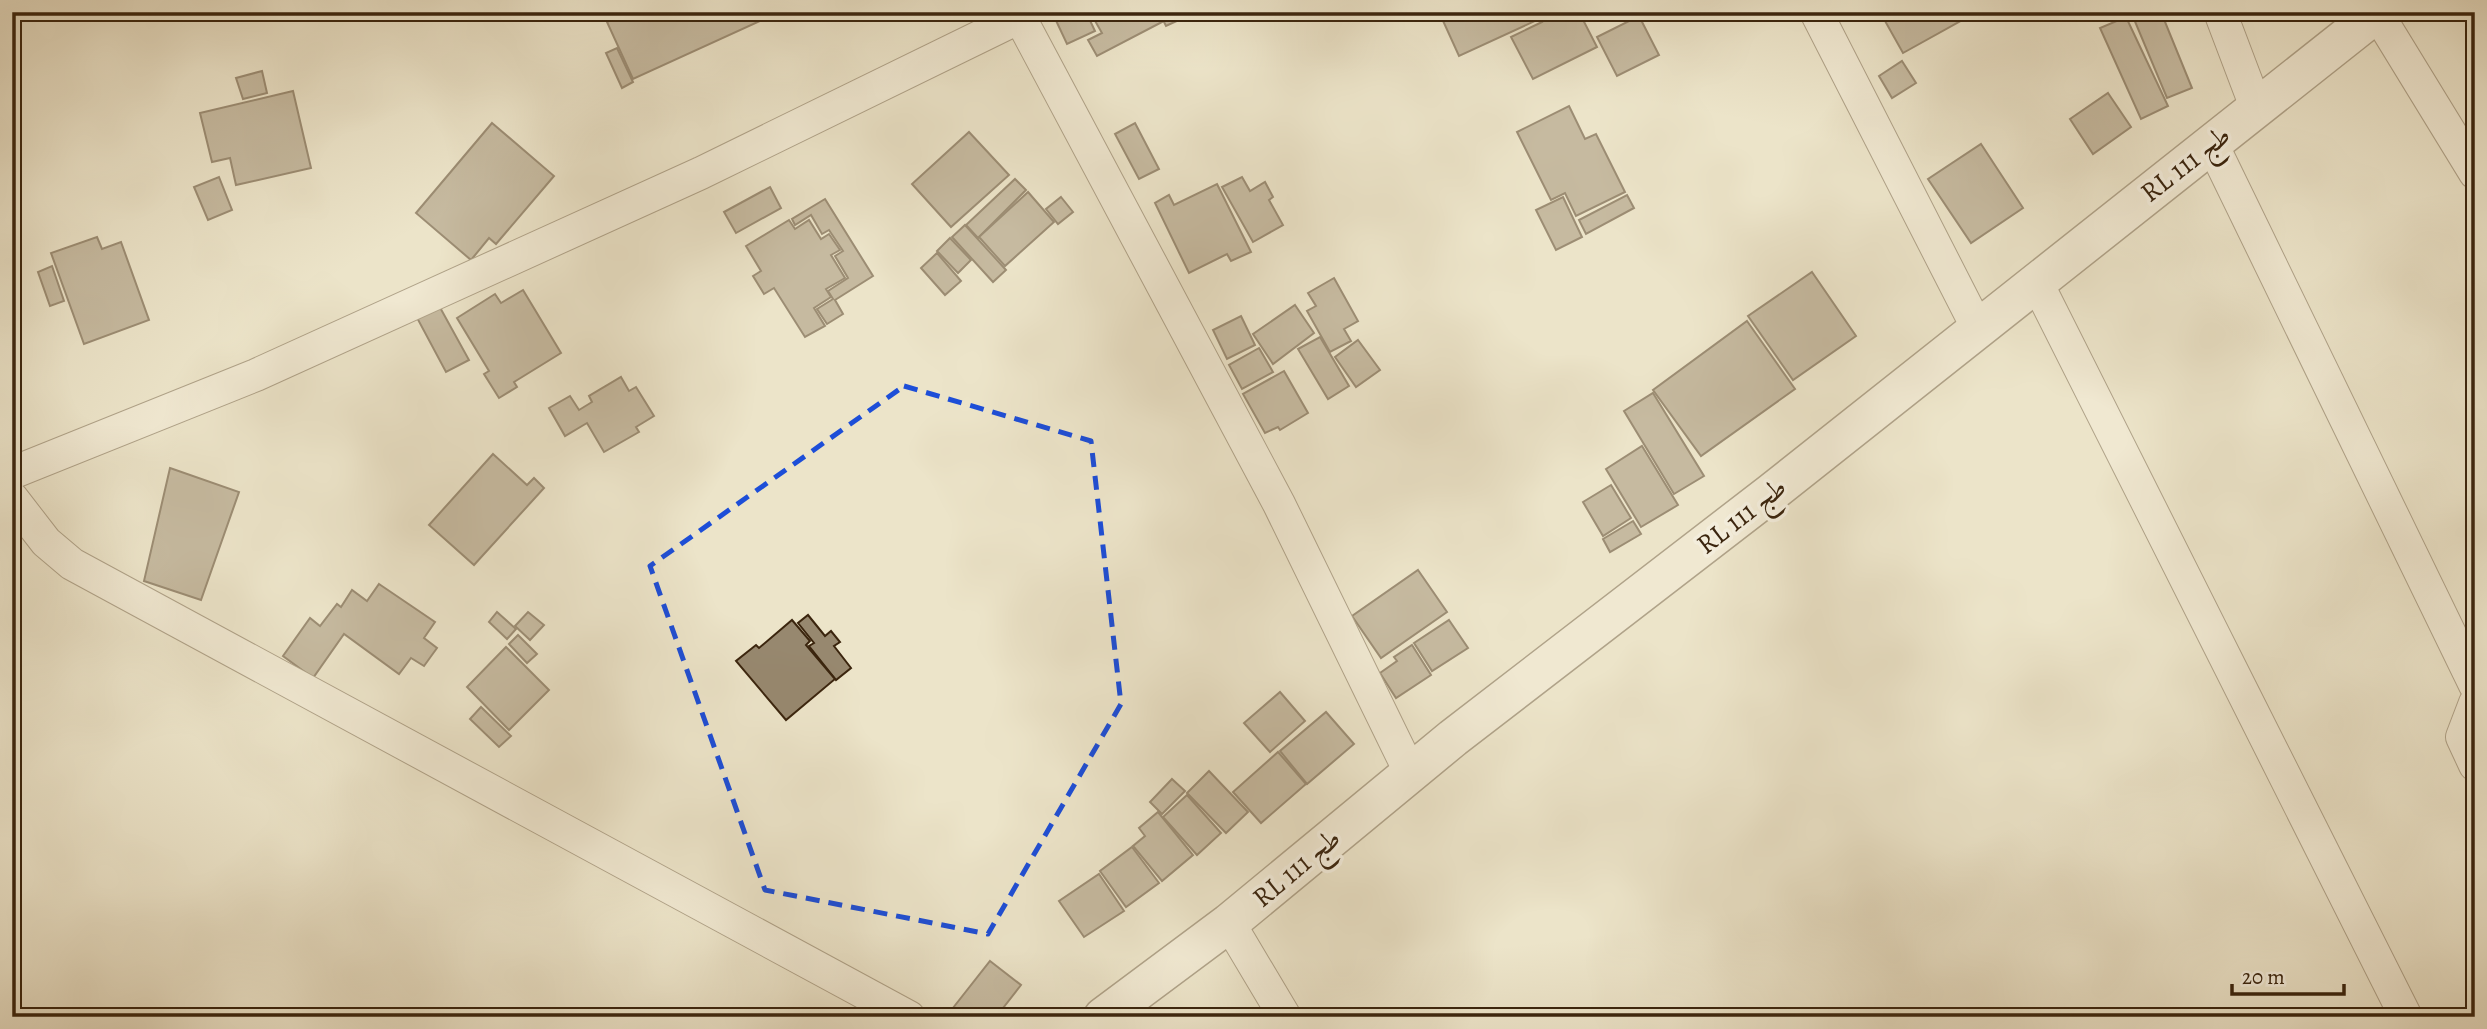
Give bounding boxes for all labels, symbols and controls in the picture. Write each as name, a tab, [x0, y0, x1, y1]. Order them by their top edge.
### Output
street label: RL طج 111	[2133, 117, 2242, 215]
street label: RL طج 111	[1689, 469, 1798, 567]
street label: RL طج 111	[1244, 819, 1352, 920]
scale bar	[2232, 952, 2344, 996]
text: 20 m	[2242, 963, 2285, 991]

